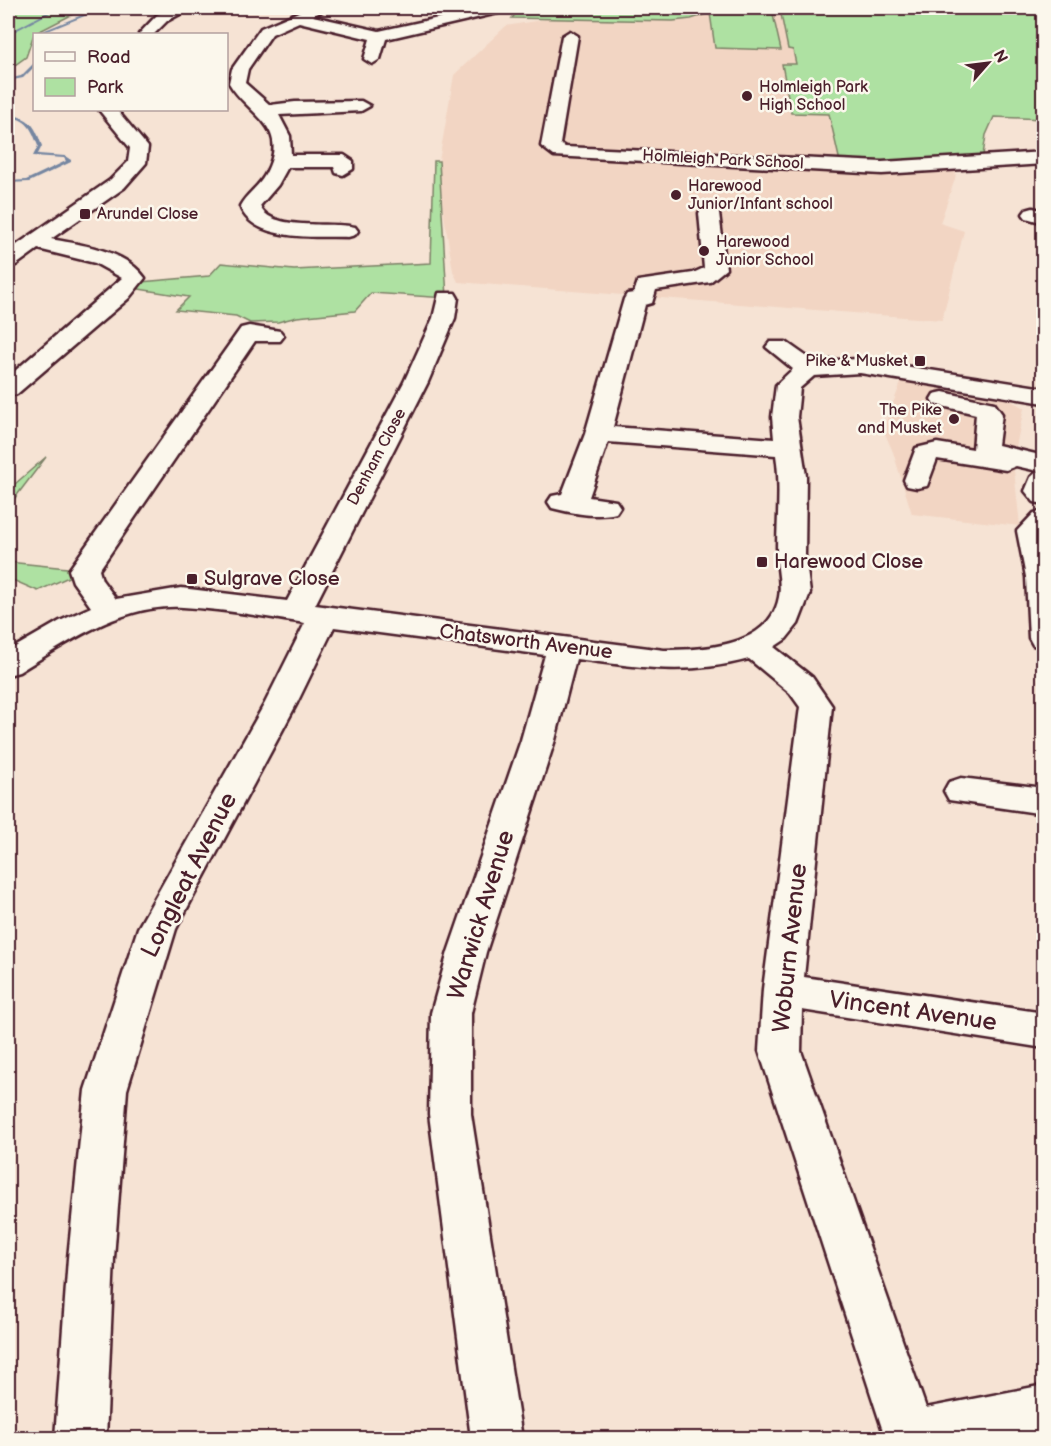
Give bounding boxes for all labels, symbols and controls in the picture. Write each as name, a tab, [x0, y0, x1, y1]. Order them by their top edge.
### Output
legend	[33, 33, 228, 111]
north arrow	[958, 33, 1018, 93]
text: Road	[87, 47, 131, 68]
text: N	[989, 47, 1011, 66]
text: Park	[87, 77, 123, 98]
place label: Holmleigh Park High School	[759, 78, 868, 115]
marker: Holmleigh Park High School	[740, 89, 754, 103]
street label: Holmleigh Park School	[642, 146, 804, 174]
place label: Harewood Junior/Infant school	[688, 177, 833, 214]
marker: Harewood Junior/Infant school	[669, 188, 683, 202]
place label: Arundel Close	[97, 205, 199, 224]
marker: Arundel Close	[78, 207, 92, 221]
place label: Harewood Junior School	[716, 233, 814, 270]
marker: Harewood Junior School	[697, 244, 711, 258]
place label: Pike & Musket	[805, 352, 908, 371]
marker: Pike & Musket	[913, 354, 927, 368]
place label: The Pike and Musket	[858, 401, 942, 438]
street label: Denham Close	[344, 405, 411, 509]
marker: The Pike and Musket	[947, 412, 961, 426]
place label: Harewood Close	[774, 550, 923, 574]
marker: Harewood Close	[755, 555, 769, 569]
place label: Sulgrave Close	[204, 567, 340, 591]
marker: Sulgrave Close	[185, 572, 199, 586]
street label: Chatsworth Avenue	[438, 619, 614, 665]
street label: Longleat Avenue	[135, 788, 243, 962]
street label: Warwick Avenue	[441, 827, 521, 1003]
street label: Woburn Avenue	[767, 862, 813, 1034]
street label: Vincent Avenue	[827, 985, 999, 1037]

